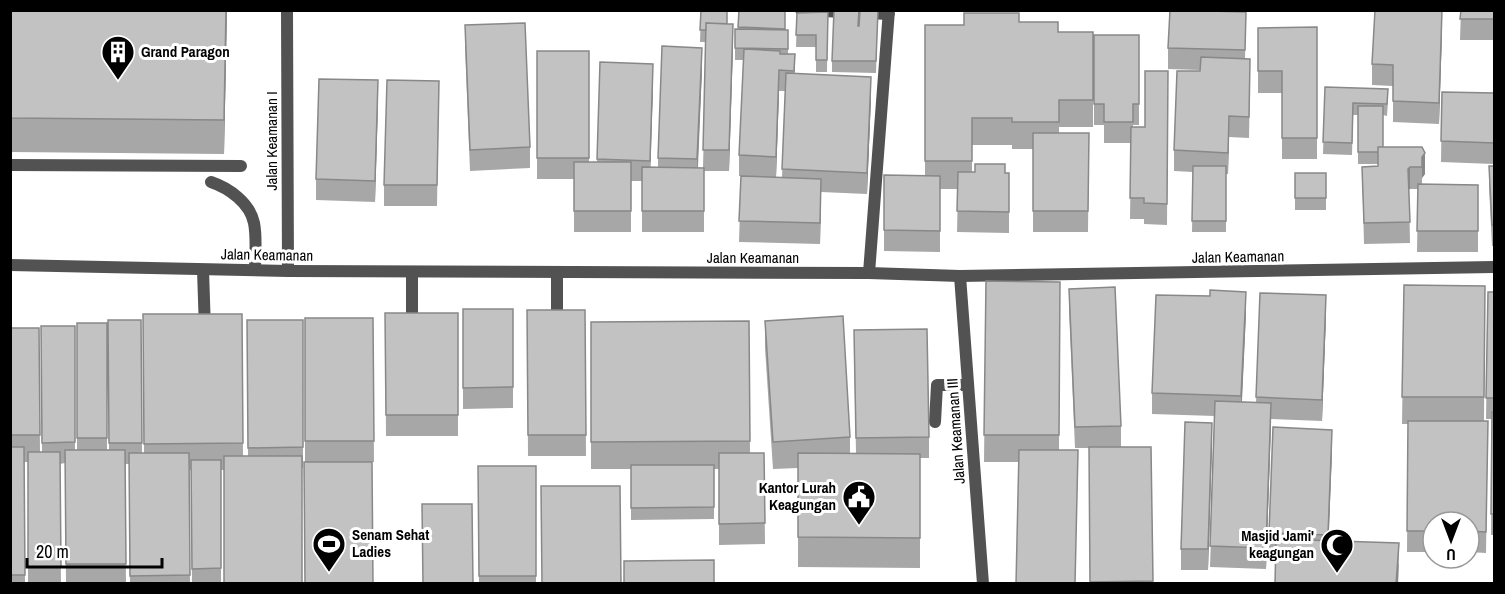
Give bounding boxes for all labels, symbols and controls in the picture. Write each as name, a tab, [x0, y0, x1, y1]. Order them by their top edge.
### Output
building icon: Grand Paragon	[100, 34, 136, 81]
place label: Grand Paragon	[141, 41, 230, 62]
street label: Jalan Keamanan I	[261, 91, 282, 191]
street label: Jalan Keamanan	[221, 243, 313, 266]
street label: Jalan Keamanan	[1192, 245, 1284, 268]
street label: Jalan Keamanan	[707, 247, 799, 268]
street label: Jalan Keamanan III	[941, 377, 970, 485]
place label: Kantor Lurah Keagungan	[759, 477, 836, 515]
public building icon: Kantor Lurah Keagungan	[841, 479, 877, 526]
north arrow	[1421, 510, 1481, 570]
place label: Senam Sehat Ladies	[352, 524, 429, 562]
place label: Masjid Jami' keagungan	[1241, 525, 1314, 563]
sports icon: Senam Sehat Ladies	[311, 526, 347, 573]
mosque icon: Masjid Jami' keagungan	[1319, 527, 1355, 574]
scale bar	[27, 531, 162, 569]
text: 20 m	[36, 539, 69, 564]
text: U	[1446, 544, 1456, 566]

